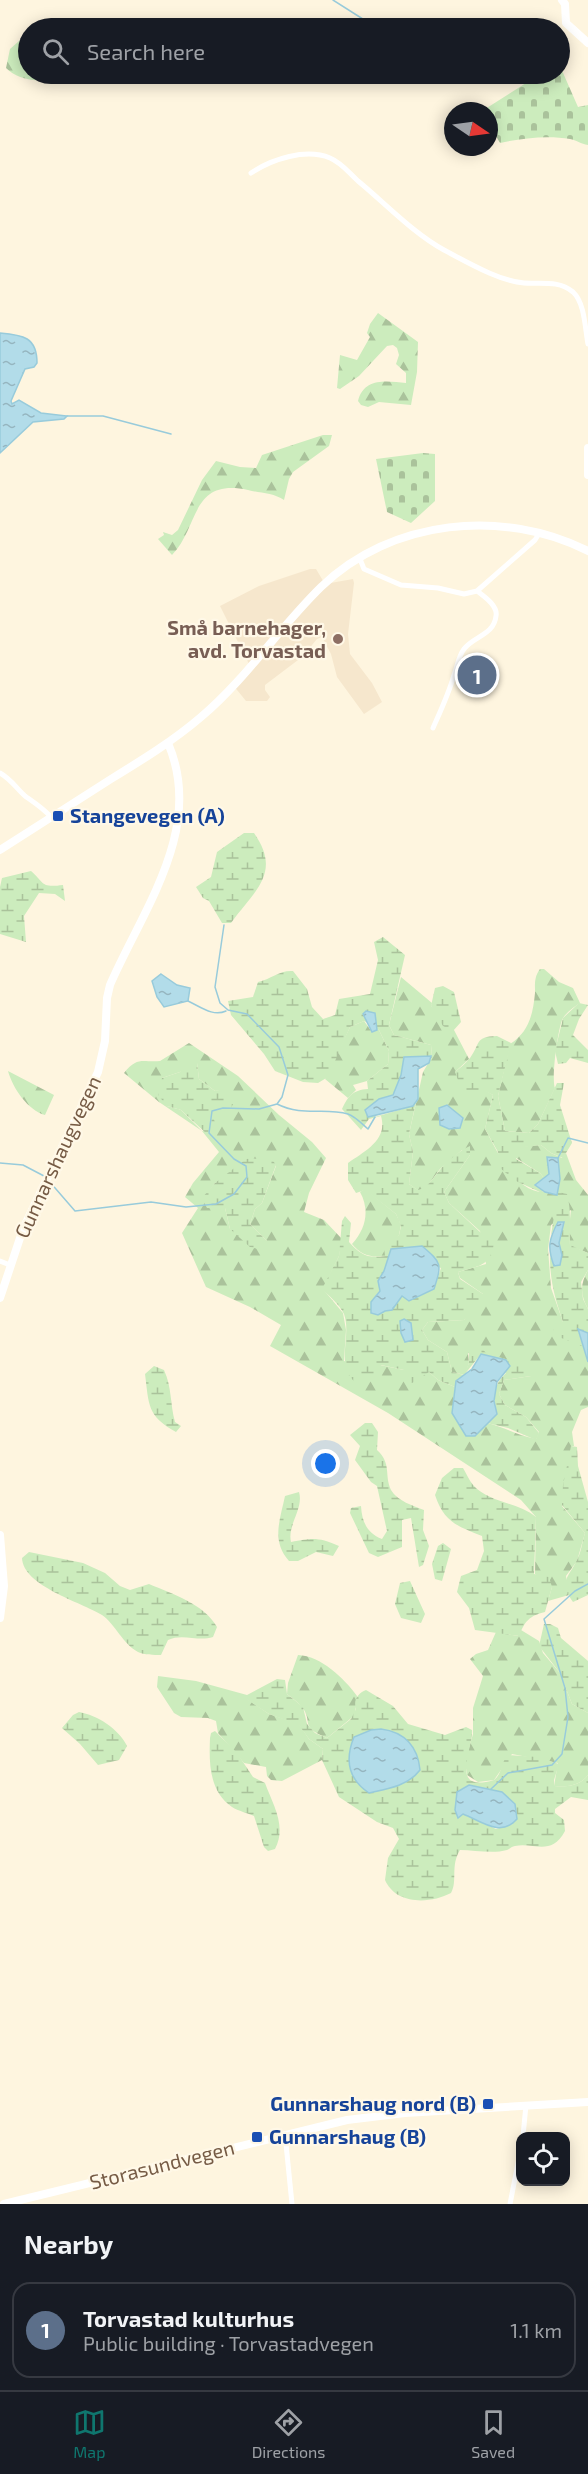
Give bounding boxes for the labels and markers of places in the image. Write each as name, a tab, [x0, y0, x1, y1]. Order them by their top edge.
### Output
place label: Små barnehager, avd. Torvastad	[167, 615, 326, 662]
marker: Små barnehager, avd. Torvastad	[331, 632, 345, 646]
pin: 1	[458, 652, 496, 698]
place label: Stangevegen (A)	[70, 803, 225, 827]
marker: Stangevegen (A)	[51, 809, 65, 823]
place label: Gunnarshaug nord (B)	[270, 2091, 476, 2115]
marker: Gunnarshaug nord (B)	[481, 2097, 495, 2111]
place label: Gunnarshaug (B)	[269, 2124, 426, 2148]
marker: Gunnarshaug (B)	[250, 2130, 264, 2144]

